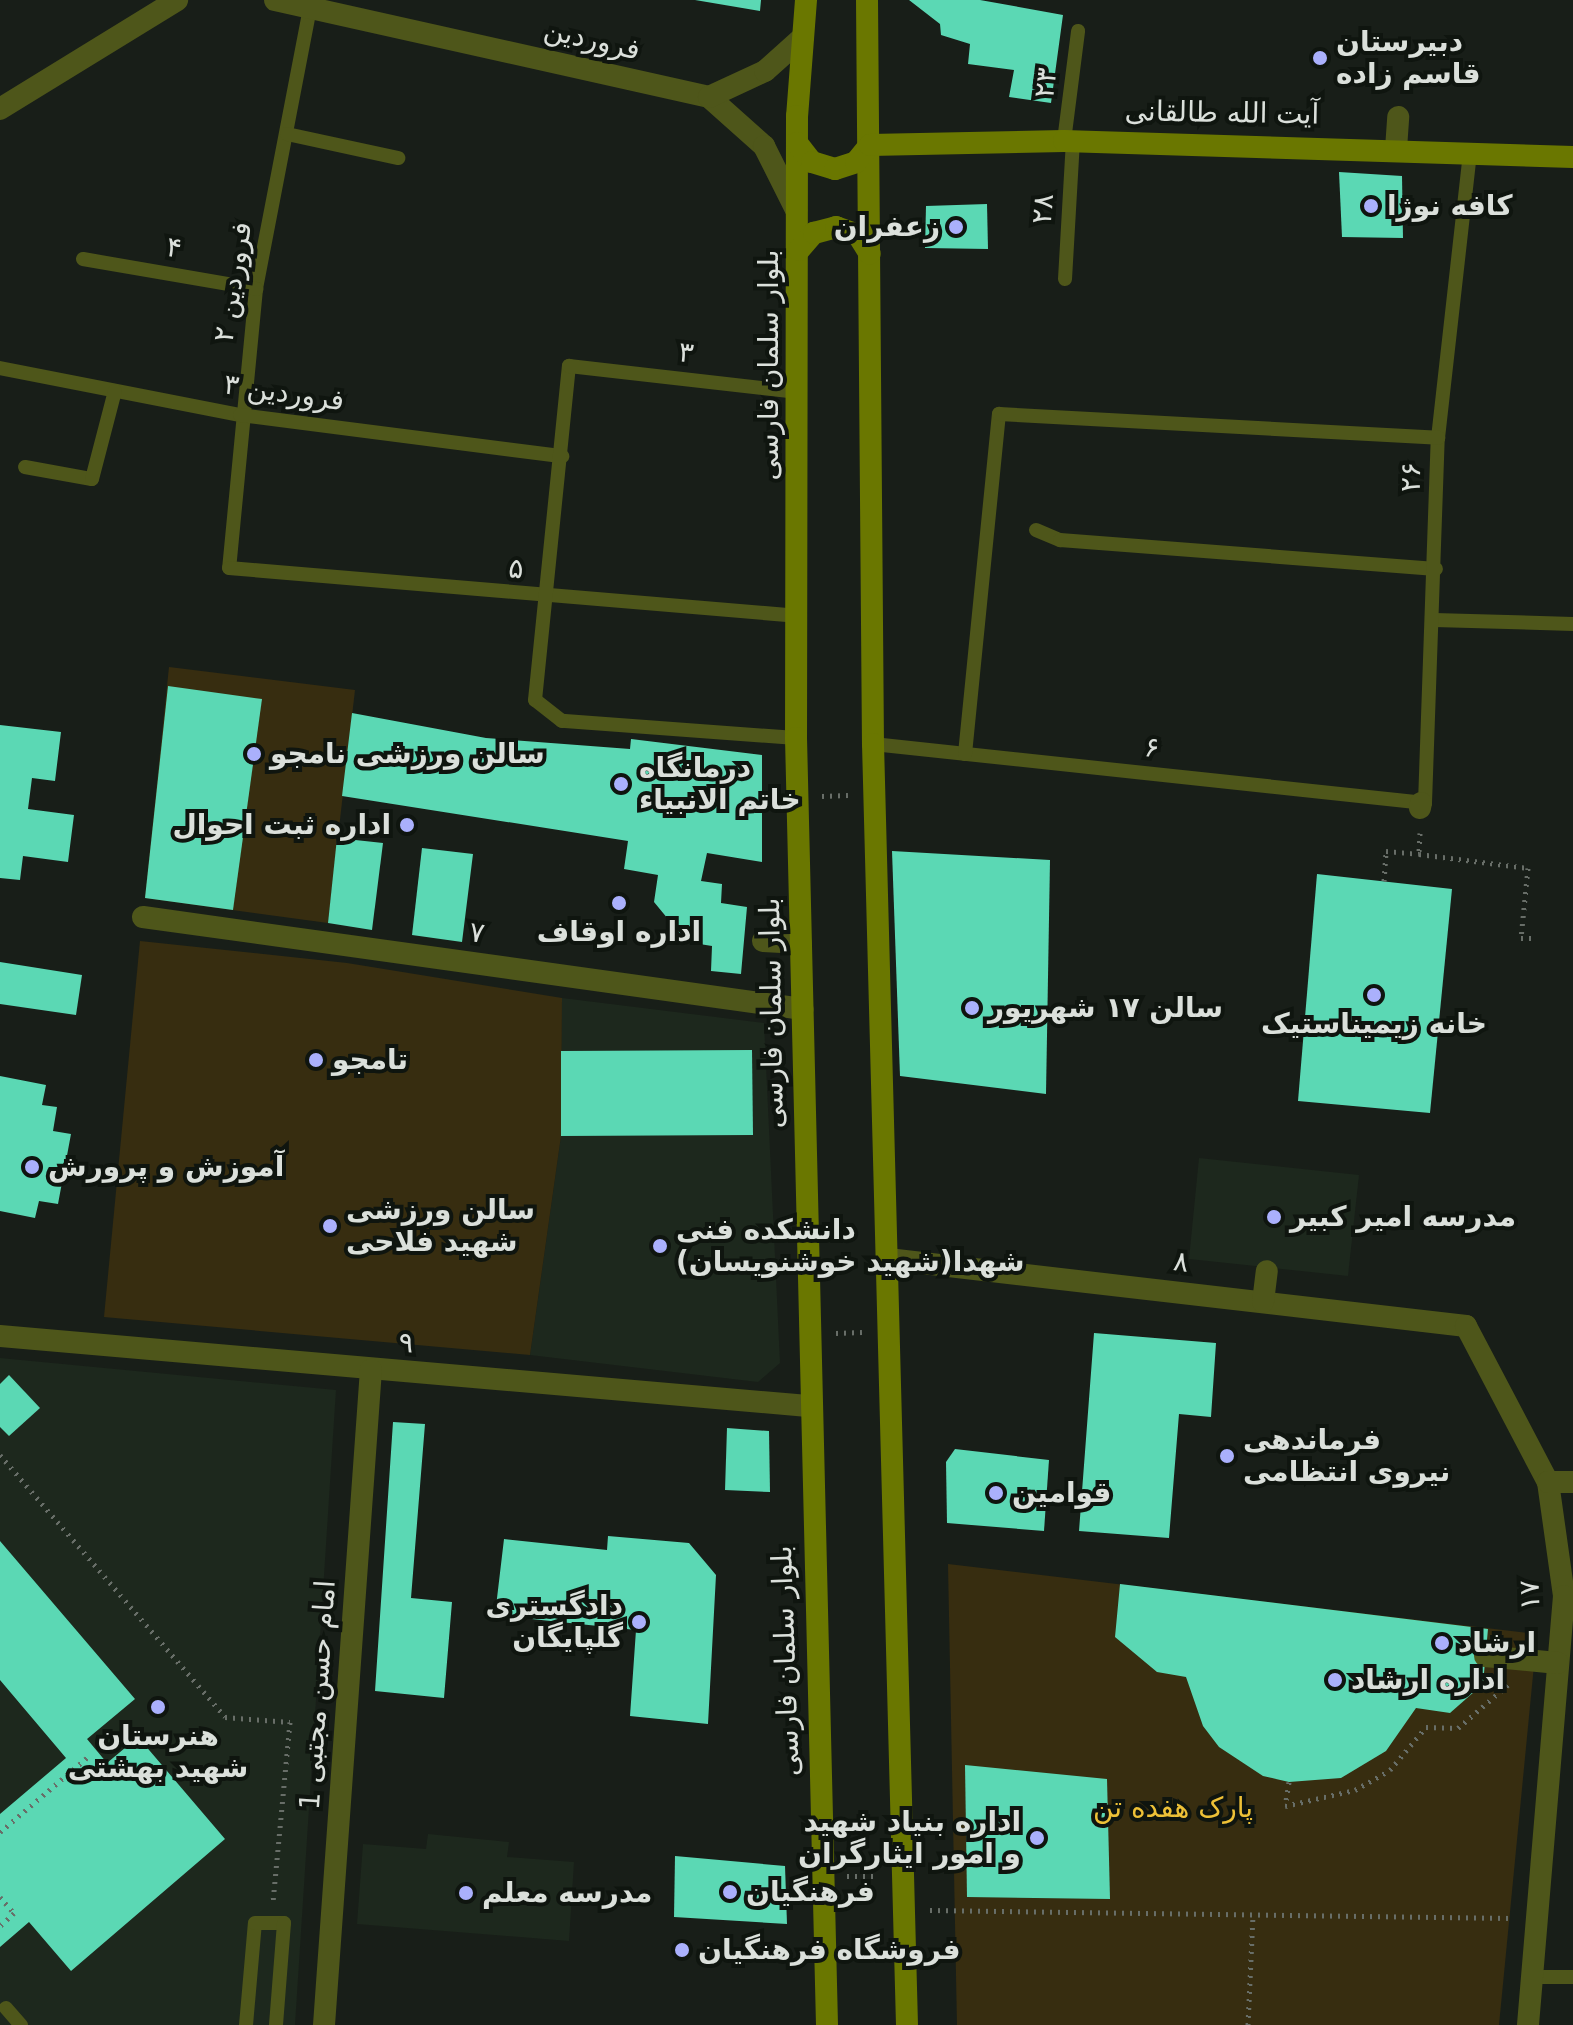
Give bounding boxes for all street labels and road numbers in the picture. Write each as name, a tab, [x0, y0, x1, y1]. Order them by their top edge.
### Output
street label: فروردین	[541, 13, 643, 67]
street label: ۲۳	[1027, 66, 1065, 100]
street label: آیت الله طالقانی	[1124, 95, 1320, 131]
street label: ۲۸	[1025, 193, 1061, 225]
street label: فروردین ۲	[207, 219, 259, 345]
street label: ۴	[164, 230, 184, 266]
street label: بلوار سلمان فارسی	[752, 250, 786, 480]
street label: ۳	[676, 335, 696, 371]
street label: فروردین ۳	[222, 368, 346, 418]
street label: ۲۶	[1394, 462, 1428, 492]
street label: ۵	[507, 552, 525, 586]
street label: ۶	[1143, 731, 1161, 765]
street label: بلوار سلمان فارسی	[753, 897, 791, 1129]
street label: ۷	[467, 915, 487, 951]
street label: ۸	[1171, 1244, 1191, 1280]
street label: ۹	[397, 1326, 415, 1360]
street label: بلوار سلمان فارسی	[765, 1545, 807, 1777]
street label: امام حسن مجتبی 1	[293, 1579, 343, 1811]
street label: ۱۷	[1513, 1579, 1547, 1611]

